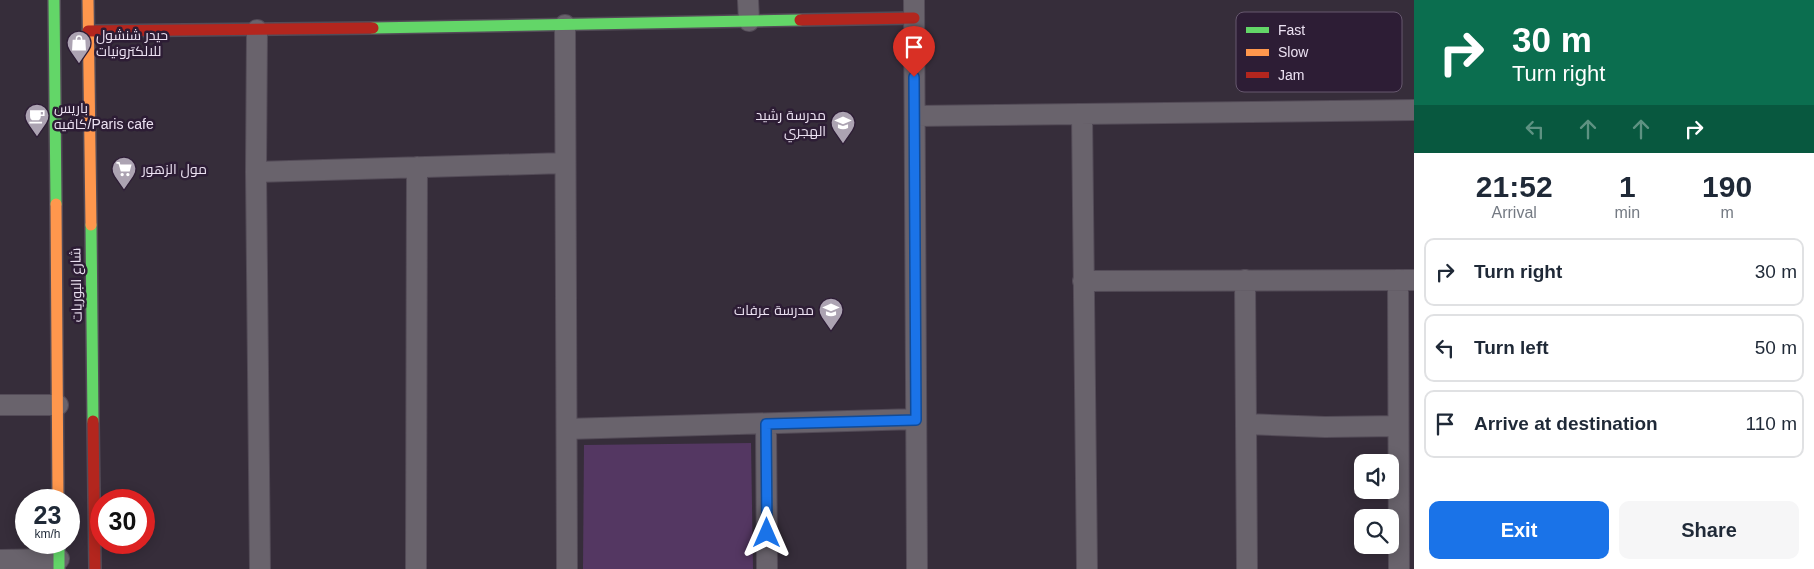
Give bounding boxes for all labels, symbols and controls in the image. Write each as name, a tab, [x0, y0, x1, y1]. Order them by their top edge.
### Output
legend	[1236, 12, 1402, 92]
icon: right	[1429, 20, 1494, 85]
text: 30 m	[1512, 20, 1592, 59]
text: Fast	[1278, 22, 1305, 38]
pin	[893, 26, 935, 77]
place label: حيدر شنشول للالكترونيات	[96, 27, 168, 59]
shop icon: حيدر شنشول للالكترونيات	[66, 30, 92, 64]
icon: arrive	[900, 33, 928, 61]
text: Slow	[1278, 44, 1309, 60]
text: Turn right	[1512, 61, 1605, 86]
text: Jam	[1278, 67, 1304, 83]
place label: باريس كافيه/Paris cafe	[54, 100, 154, 132]
cafe icon: باريس كافيه/Paris cafe	[24, 103, 50, 137]
place label: مدرسة رشيد الهجري	[755, 107, 826, 143]
school or university icon: مدرسة رشيد الهجري	[830, 110, 856, 144]
icon: left	[1521, 115, 1549, 143]
icon: ahead	[1574, 115, 1602, 143]
icon: ahead	[1627, 115, 1655, 143]
icon: right	[1680, 115, 1708, 143]
supermarket icon: مول الزهور	[111, 156, 137, 190]
place label: مول الزهور	[141, 161, 207, 178]
text: 21:52	[1476, 170, 1553, 203]
text: 1	[1619, 170, 1636, 203]
text: 190	[1702, 170, 1752, 203]
text: Arrival	[1492, 204, 1537, 221]
text: min	[1614, 204, 1640, 221]
text: m	[1720, 204, 1734, 221]
street label: شارع البوريات	[67, 248, 86, 322]
icon: right	[1431, 258, 1459, 286]
text: Turn right	[1474, 261, 1562, 282]
text: 30 m	[1755, 261, 1797, 282]
school or university icon: مدرسة عرفات	[818, 297, 844, 331]
place label: مدرسة عرفات	[734, 302, 814, 318]
icon: left	[1431, 334, 1459, 362]
text: Turn left	[1474, 337, 1549, 358]
text: 50 m	[1755, 337, 1797, 358]
icon: arrive	[1431, 410, 1459, 438]
text: Arrive at destination	[1474, 413, 1658, 434]
text: 110 m	[1746, 413, 1797, 434]
map controls	[1354, 454, 1399, 554]
button: sound	[1354, 454, 1399, 499]
speed limit sign: 30	[90, 489, 155, 554]
text: 23	[34, 501, 61, 529]
button: Exit	[1429, 501, 1609, 559]
button: Share	[1619, 501, 1799, 559]
position arrow	[740, 506, 792, 558]
button: search	[1354, 509, 1399, 554]
text: km/h	[34, 527, 61, 541]

